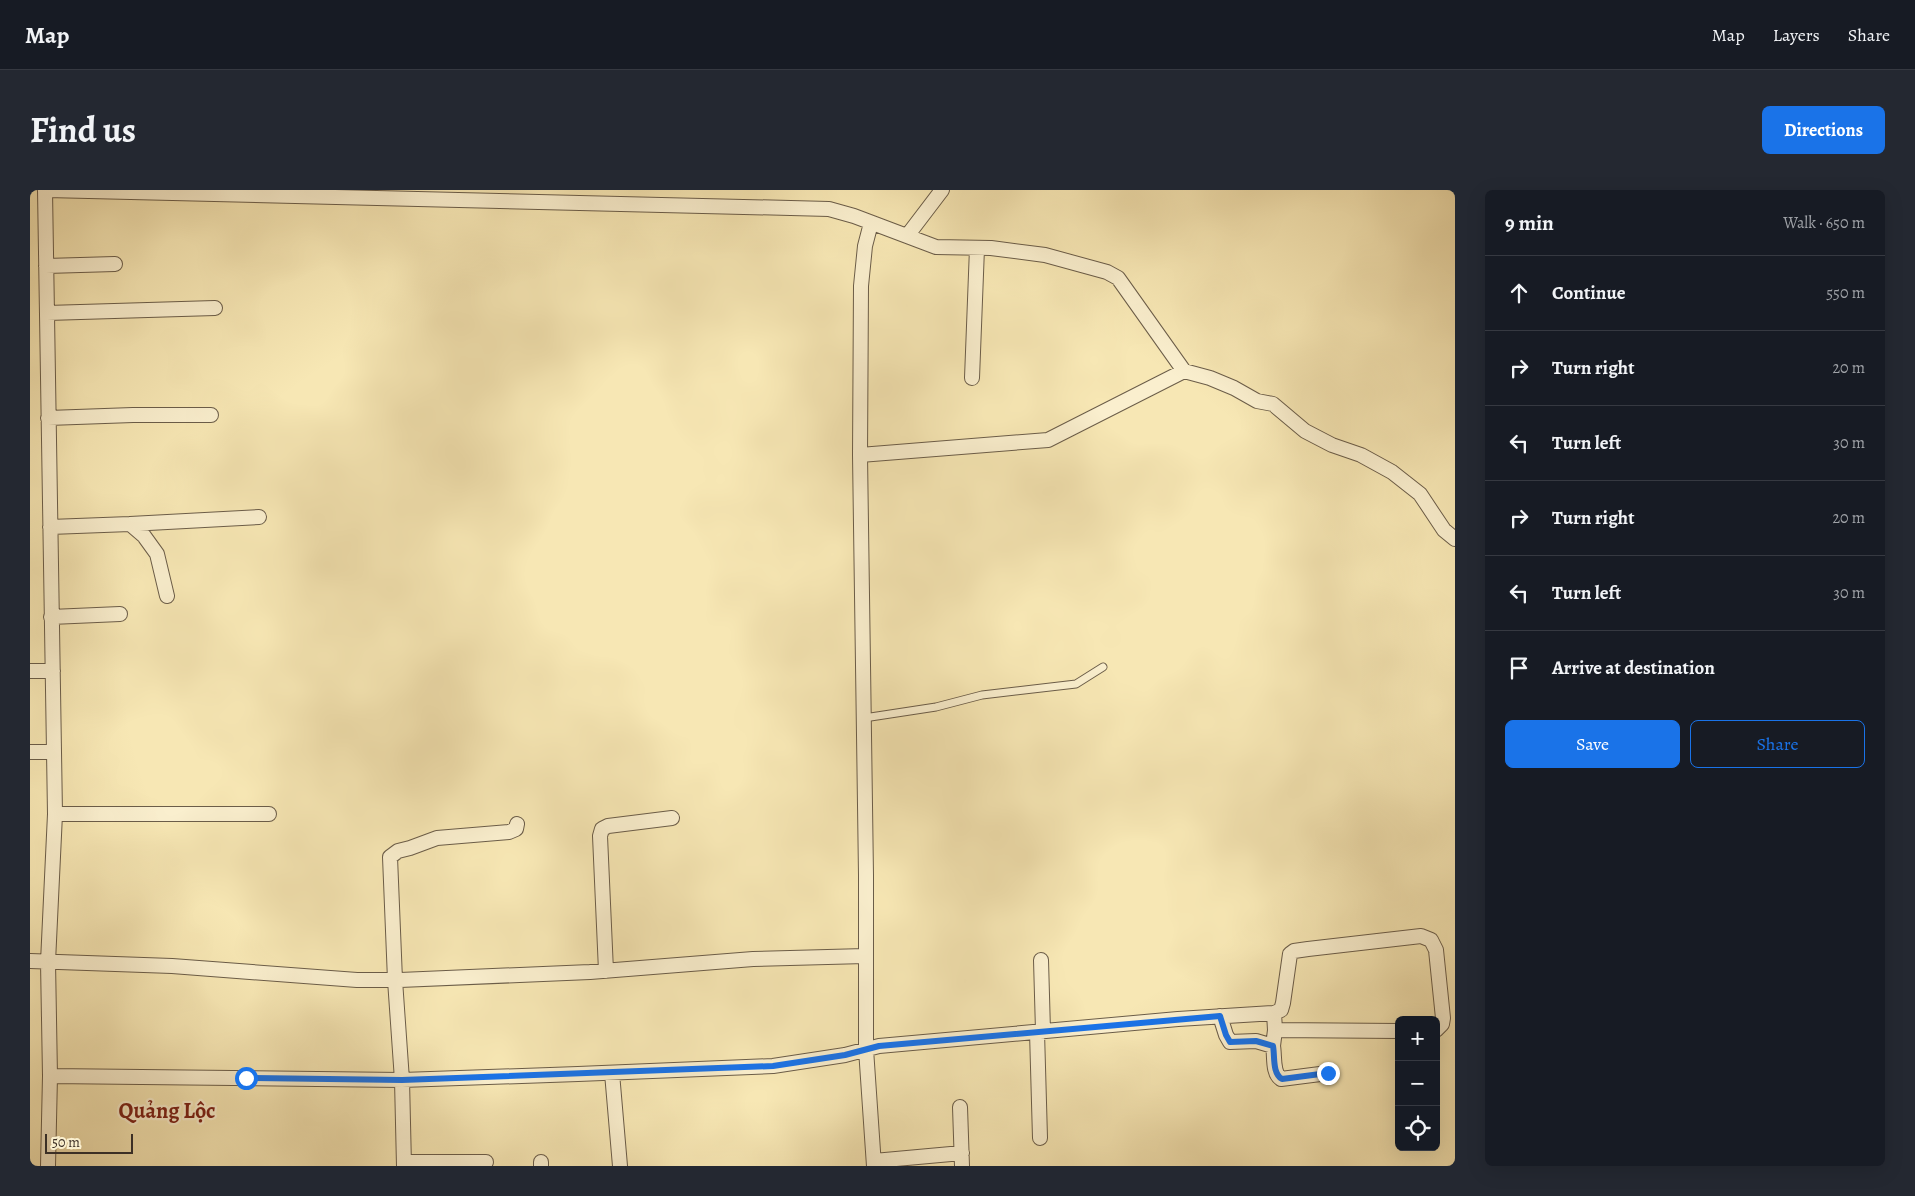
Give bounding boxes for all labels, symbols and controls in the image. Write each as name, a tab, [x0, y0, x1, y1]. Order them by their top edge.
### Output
text: Map	[25, 19, 69, 51]
text: Map	[1712, 23, 1745, 47]
text: Layers	[1773, 23, 1820, 47]
text: Share	[1848, 23, 1890, 47]
text: Find us	[30, 106, 136, 154]
button: Directions	[1762, 106, 1885, 154]
text: 9 min	[1505, 209, 1554, 237]
text: Walk · 650 m	[1783, 212, 1865, 234]
icon: ahead	[1505, 279, 1533, 307]
text: Continue	[1552, 280, 1626, 306]
text: 550 m	[1826, 282, 1865, 304]
icon: right	[1505, 354, 1533, 382]
text: Turn right	[1552, 355, 1634, 381]
text: 20 m	[1832, 357, 1865, 379]
icon: left	[1505, 429, 1533, 457]
text: Turn left	[1552, 430, 1621, 456]
text: 30 m	[1833, 432, 1865, 454]
icon: right	[1505, 504, 1533, 532]
text: Turn right	[1552, 505, 1634, 531]
text: 20 m	[1832, 507, 1865, 529]
icon: left	[1505, 579, 1533, 607]
text: Turn left	[1552, 580, 1621, 606]
text: 30 m	[1833, 582, 1865, 604]
icon: arrive	[1505, 654, 1533, 682]
text: Arrive at destination	[1552, 655, 1715, 681]
button: Save	[1505, 720, 1680, 768]
button: Share	[1690, 720, 1865, 768]
map controls	[1395, 1016, 1440, 1151]
button: +	[1395, 1016, 1440, 1061]
button: −	[1395, 1061, 1440, 1106]
route end	[1317, 1062, 1340, 1085]
route start	[235, 1067, 258, 1090]
district label: Quảng Lộc	[118, 1096, 216, 1126]
button: locate	[1395, 1106, 1440, 1151]
scale bar	[45, 1131, 132, 1154]
text: 50 m	[52, 1133, 80, 1152]

